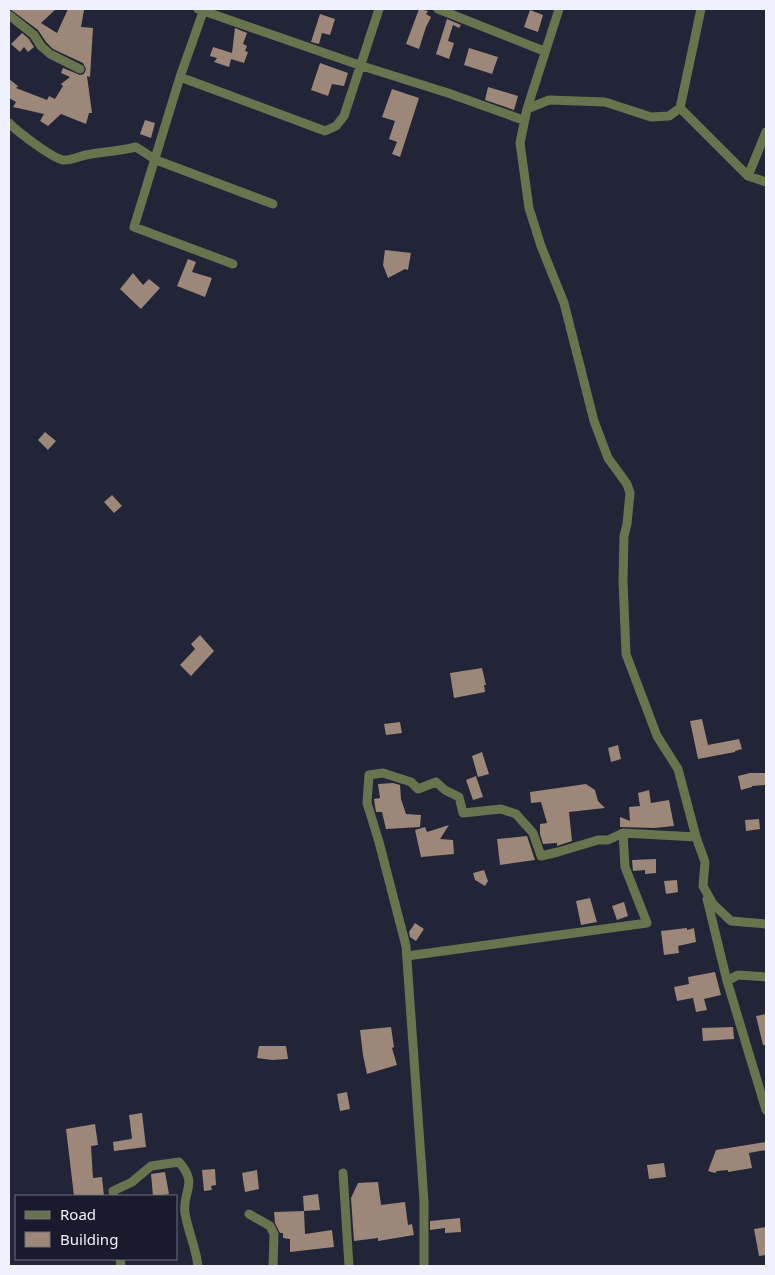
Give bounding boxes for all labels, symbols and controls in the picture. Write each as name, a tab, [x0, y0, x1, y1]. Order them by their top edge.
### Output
legend	[15, 1195, 178, 1260]
text: Road	[60, 1204, 96, 1224]
text: Building	[60, 1229, 118, 1249]

